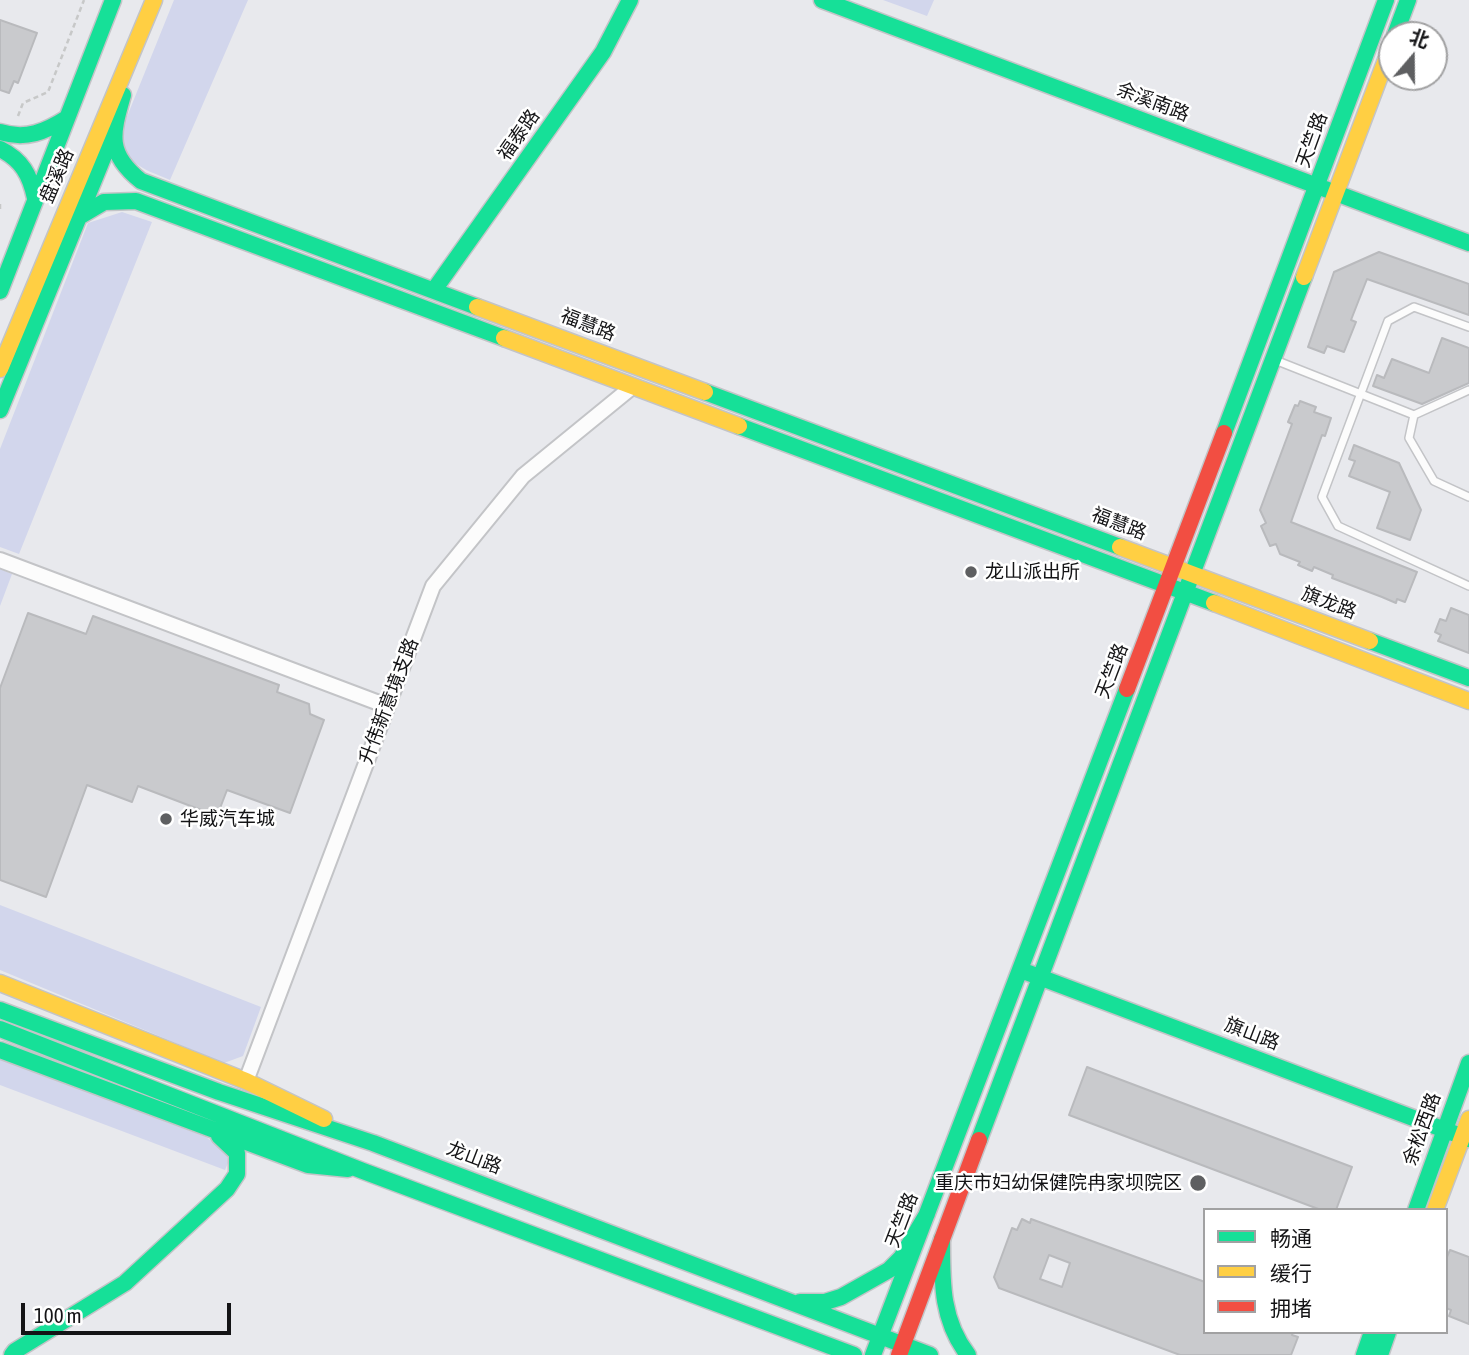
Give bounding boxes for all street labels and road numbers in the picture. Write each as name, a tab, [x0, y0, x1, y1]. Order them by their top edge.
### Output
street label: 余溪南路	[1113, 78, 1193, 126]
street label: 福泰路	[493, 105, 545, 165]
street label: 天竺路	[1292, 109, 1332, 171]
street label: 盘溪路	[35, 145, 79, 207]
street label: 福慧路	[557, 304, 619, 346]
street label: 福慧路	[1088, 503, 1150, 545]
street label: 旗龙路	[1298, 582, 1360, 624]
street label: 升伟新意境支路	[355, 635, 423, 767]
street label: 天竺路	[1091, 640, 1133, 702]
street label: 旗山路	[1221, 1013, 1283, 1055]
street label: 余松西路	[1398, 1089, 1446, 1169]
street label: 龙山路	[443, 1137, 505, 1179]
street label: 天竺路	[881, 1189, 923, 1251]

